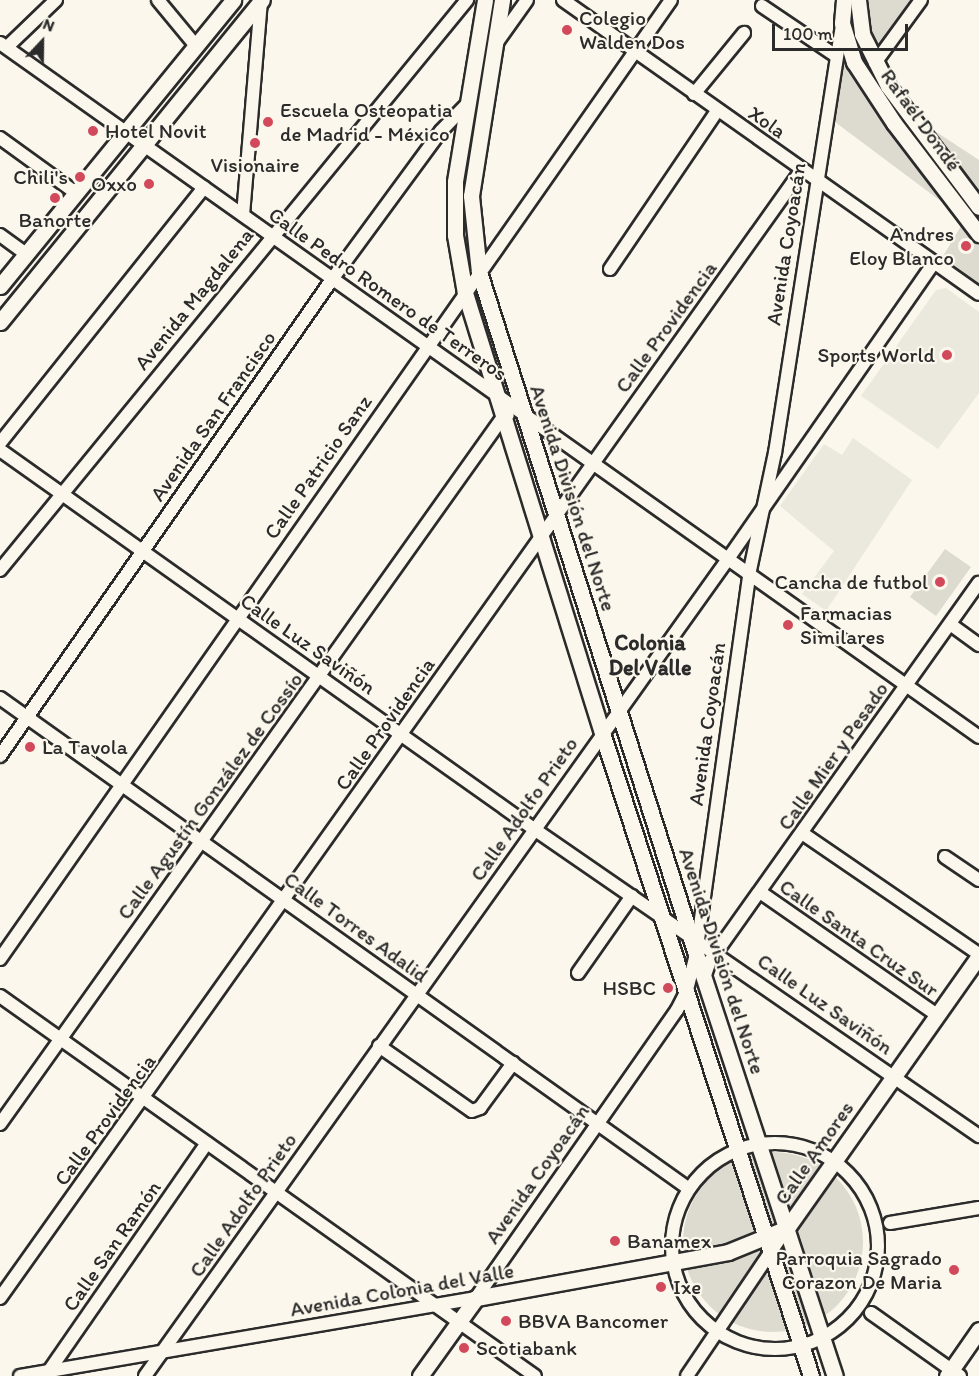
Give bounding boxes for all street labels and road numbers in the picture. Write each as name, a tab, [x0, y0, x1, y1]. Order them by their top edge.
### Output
street label: Rafaél Dondé	[875, 64, 967, 176]
street label: Xola	[743, 100, 791, 144]
street label: Avenida Coyoacán	[761, 161, 811, 327]
street label: Calle Pedro Romero de Terreros	[265, 203, 511, 385]
street label: Avenida Magdalena	[129, 223, 259, 375]
street label: Calle Providencia	[610, 257, 722, 397]
street label: Avenida San Francisco	[145, 326, 281, 506]
street label: Avenida División del Norte	[525, 382, 621, 614]
street label: Calle Patricio Sanz	[259, 390, 377, 544]
street label: Calle Luz Saviñón	[236, 588, 380, 700]
street label: Avenida Coyoacán	[683, 641, 731, 807]
street label: Calle Providencia	[330, 653, 440, 795]
street label: Calle Agustín González de Cossío	[112, 668, 308, 924]
street label: Calle Mier y Pesado	[773, 678, 893, 834]
street label: Calle Adolfo Prieto	[465, 732, 583, 886]
street label: Avenida División del Norte	[674, 845, 770, 1077]
street label: Calle Torres Adalid	[280, 867, 432, 987]
street label: Calle Santa Cruz Sur	[775, 874, 943, 1002]
street label: Calle Luz Saviñón	[753, 948, 897, 1060]
street label: Calle Providencia	[49, 1050, 161, 1190]
street label: Calle Amores	[769, 1097, 859, 1209]
street label: Avenida Coyoacán	[479, 1099, 595, 1249]
street label: Calle Adolfo Prieto	[184, 1128, 302, 1282]
street label: Calle San Ramón	[58, 1176, 166, 1316]
street label: Avenida Colonia del Valle	[289, 1258, 515, 1322]

